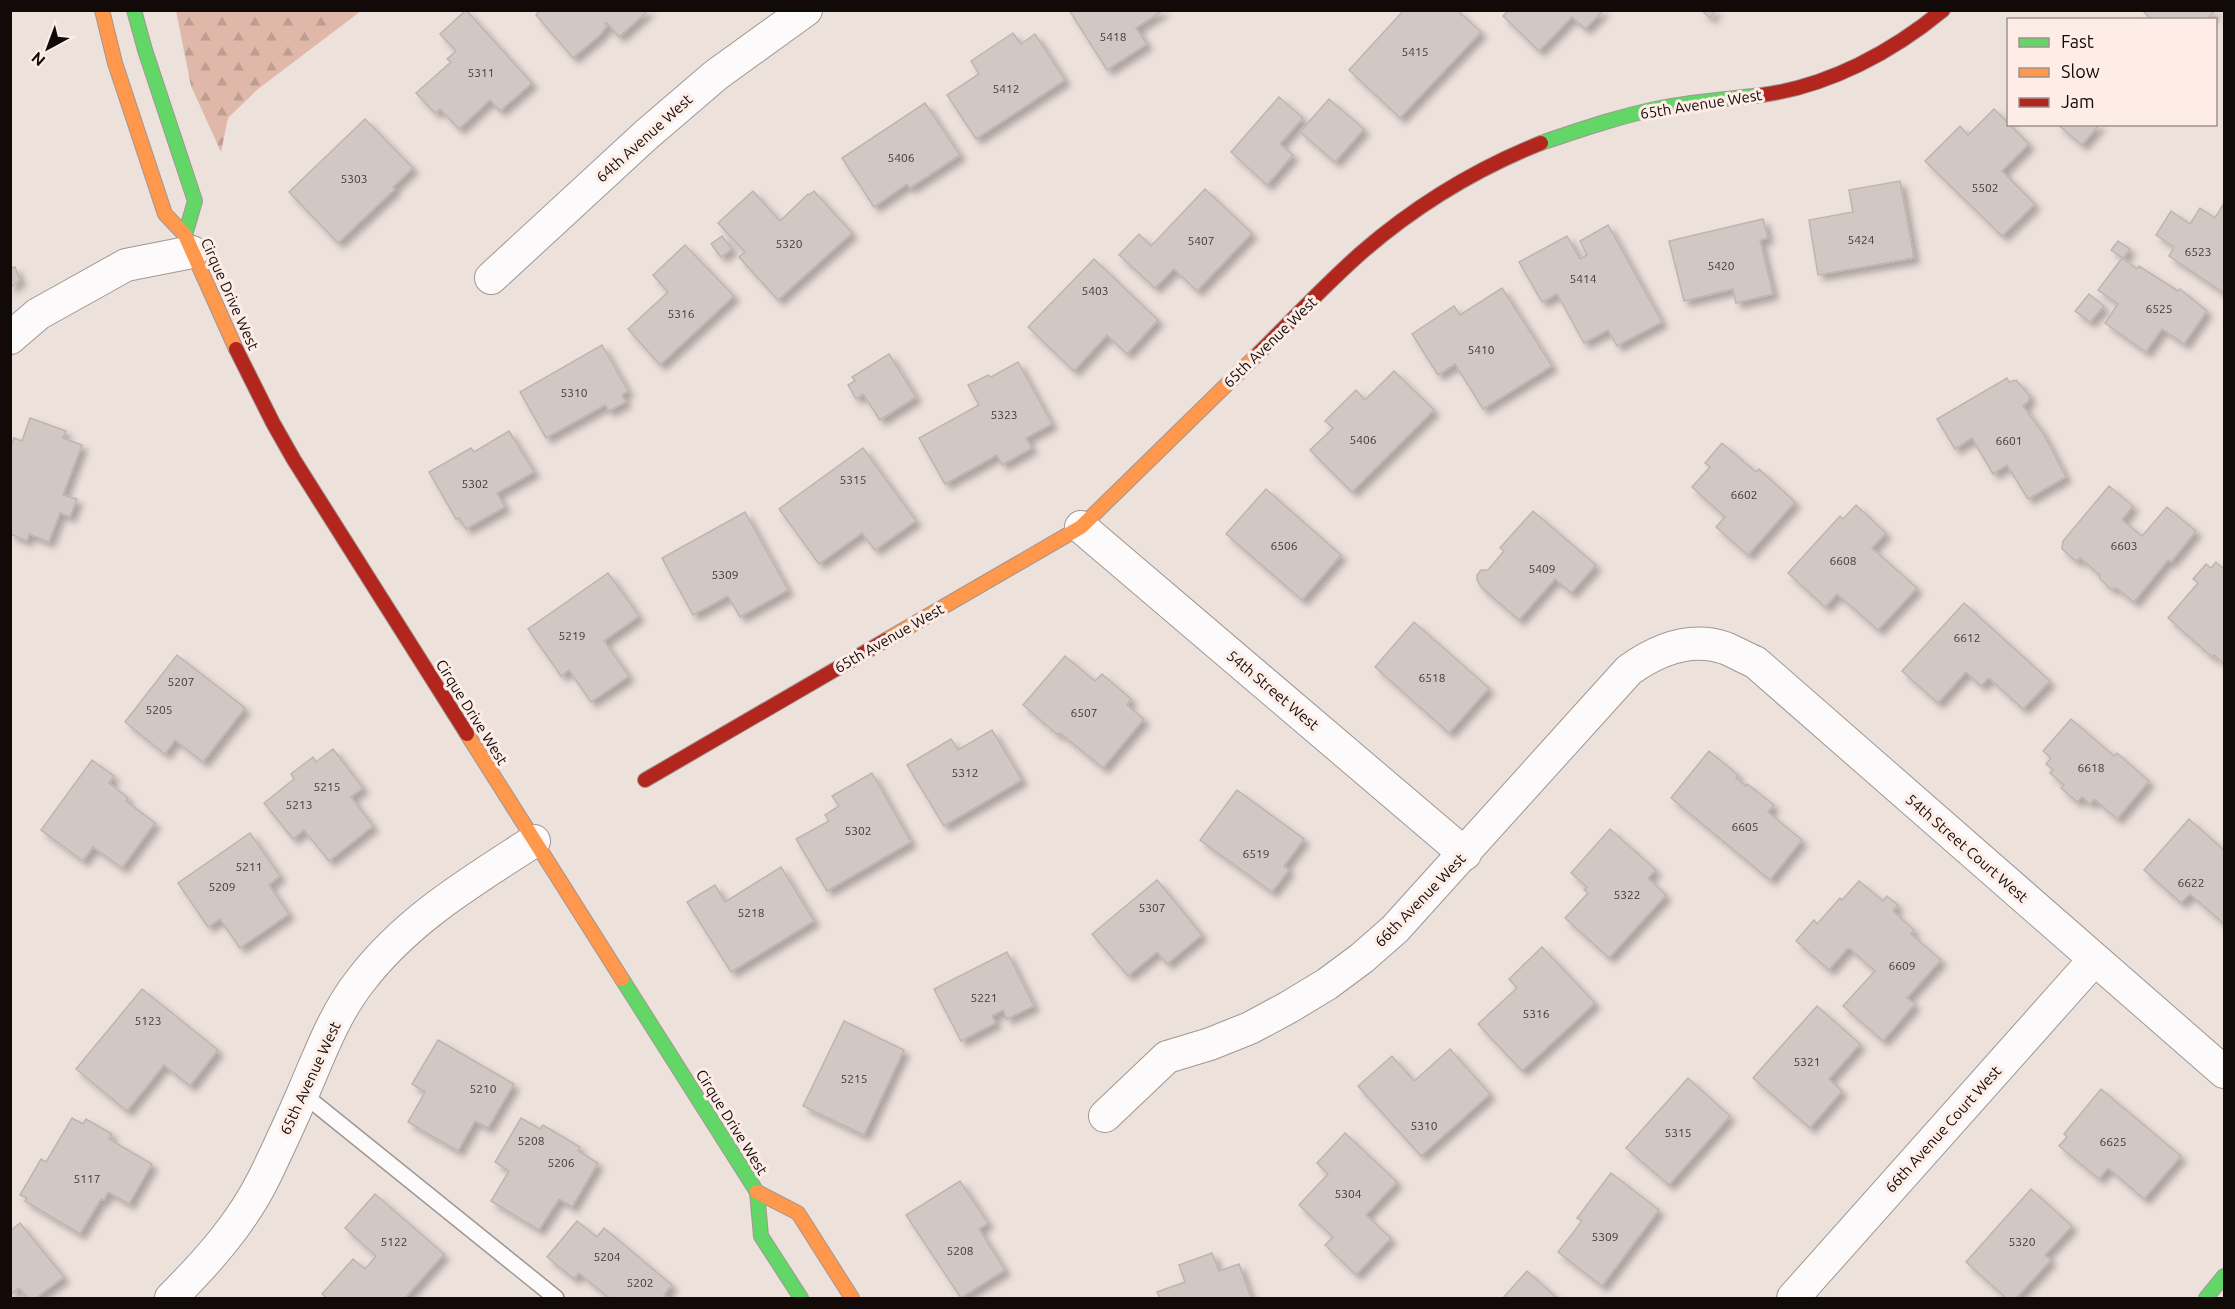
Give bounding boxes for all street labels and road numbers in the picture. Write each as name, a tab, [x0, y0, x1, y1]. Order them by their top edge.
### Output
street label: 65th Avenue West	[1639, 86, 1763, 122]
street label: 64th Avenue West	[593, 90, 696, 186]
street label: Cirque Drive West	[198, 235, 262, 353]
street label: 65th Avenue West	[1220, 293, 1320, 391]
street label: 65th Avenue West	[831, 600, 947, 676]
street label: 54th Street West	[1224, 647, 1322, 733]
street label: Cirque Drive West	[433, 656, 511, 768]
street label: 54th Street Court West	[1903, 790, 2032, 906]
street label: 66th Avenue West	[1371, 850, 1469, 950]
street label: 65th Avenue West	[276, 1019, 344, 1137]
street label: 66th Avenue Court West	[1882, 1062, 2004, 1196]
street label: Cirque Drive West	[693, 1066, 771, 1178]

